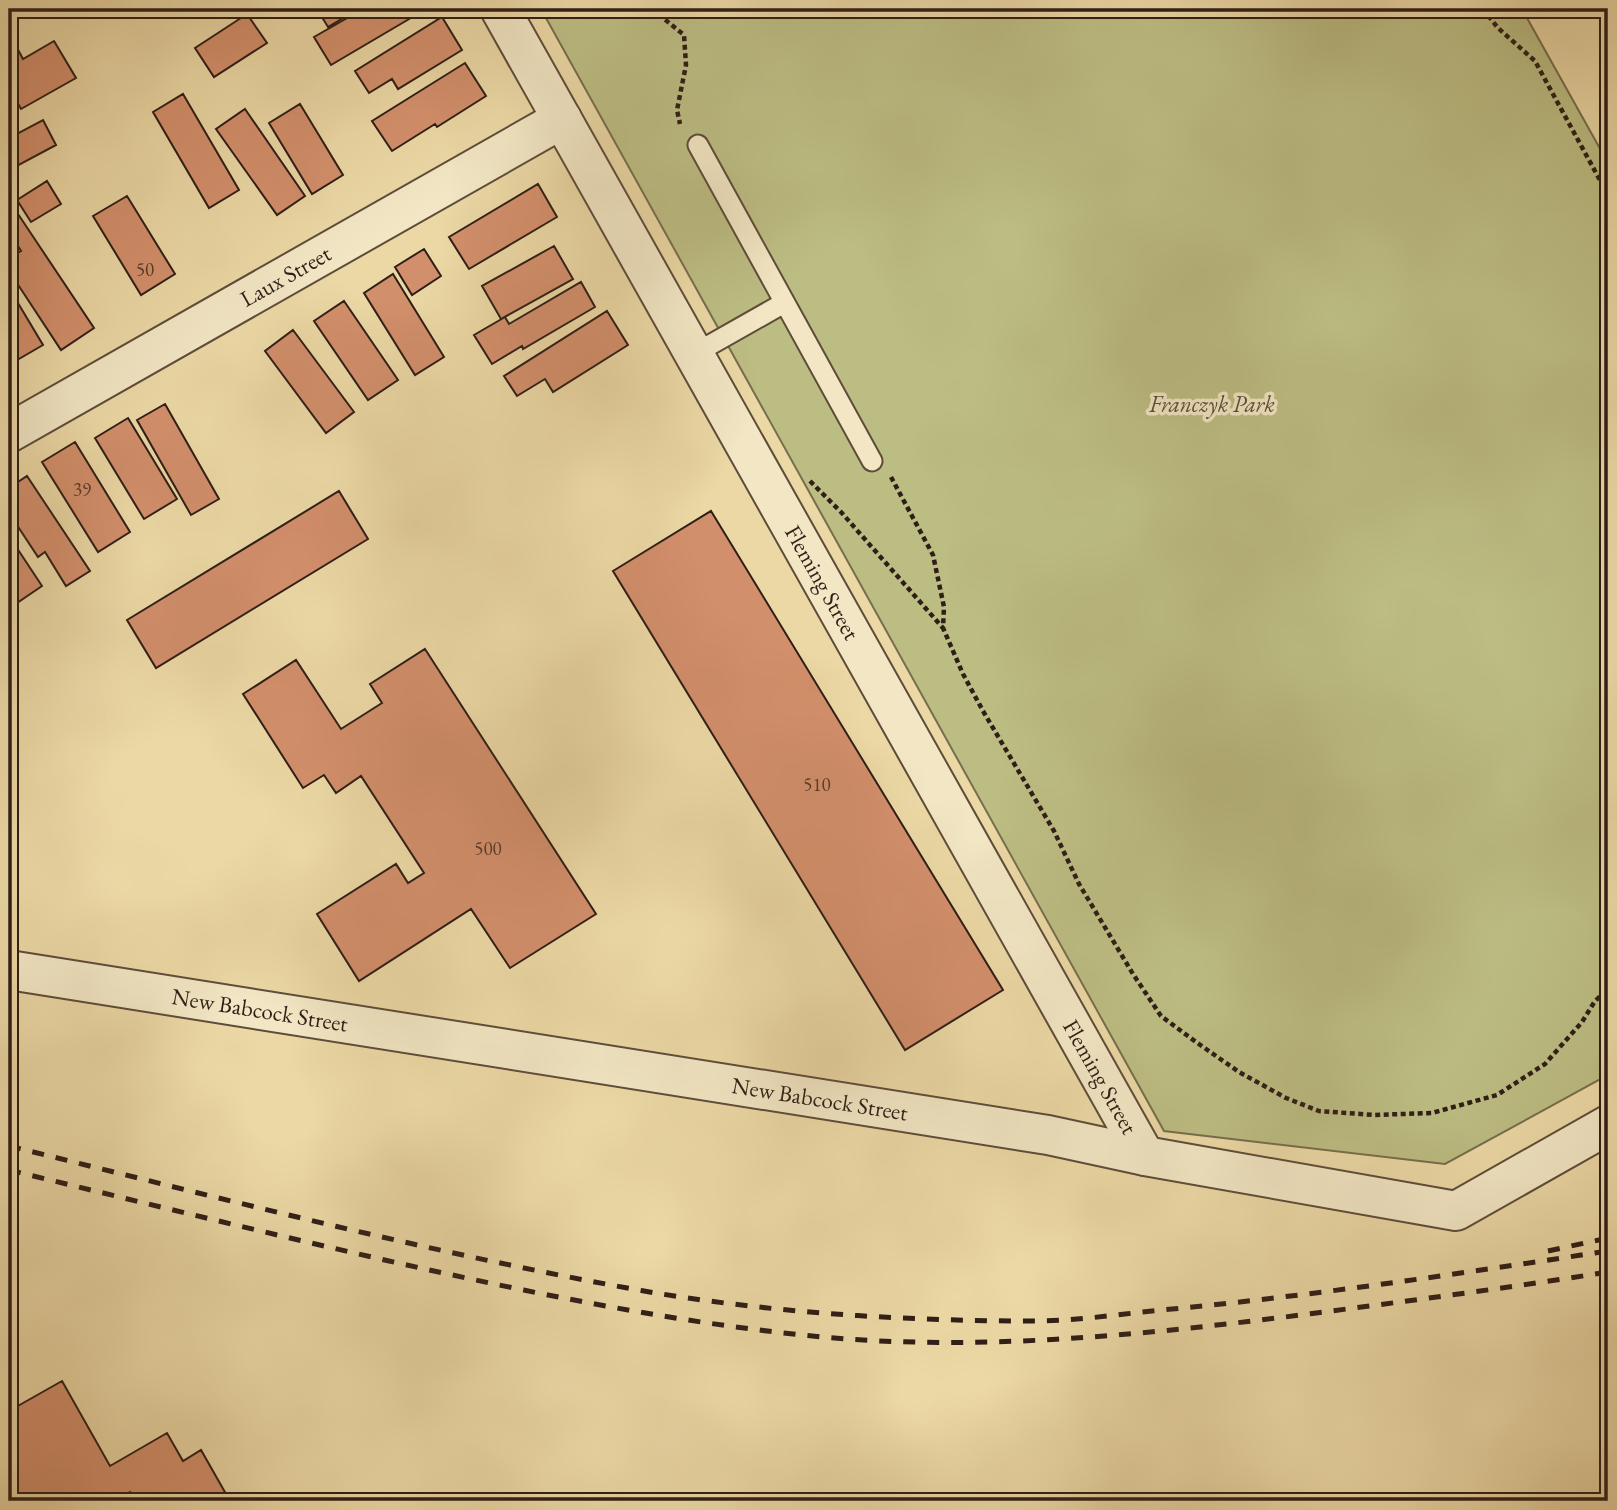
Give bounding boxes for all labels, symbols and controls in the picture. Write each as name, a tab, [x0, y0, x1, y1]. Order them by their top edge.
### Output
street label: Laux Street	[235, 238, 337, 314]
house number: 50	[136, 257, 154, 282]
park label: Franczyk Park	[1148, 389, 1275, 419]
house number: 39	[73, 477, 91, 502]
street label: Fleming Street	[778, 520, 867, 646]
house number: 510	[803, 772, 831, 797]
house number: 500	[474, 836, 502, 861]
street label: New Babcock Street	[170, 981, 351, 1039]
street label: Fleming Street	[1056, 1014, 1145, 1140]
street label: New Babcock Street	[730, 1070, 911, 1128]

